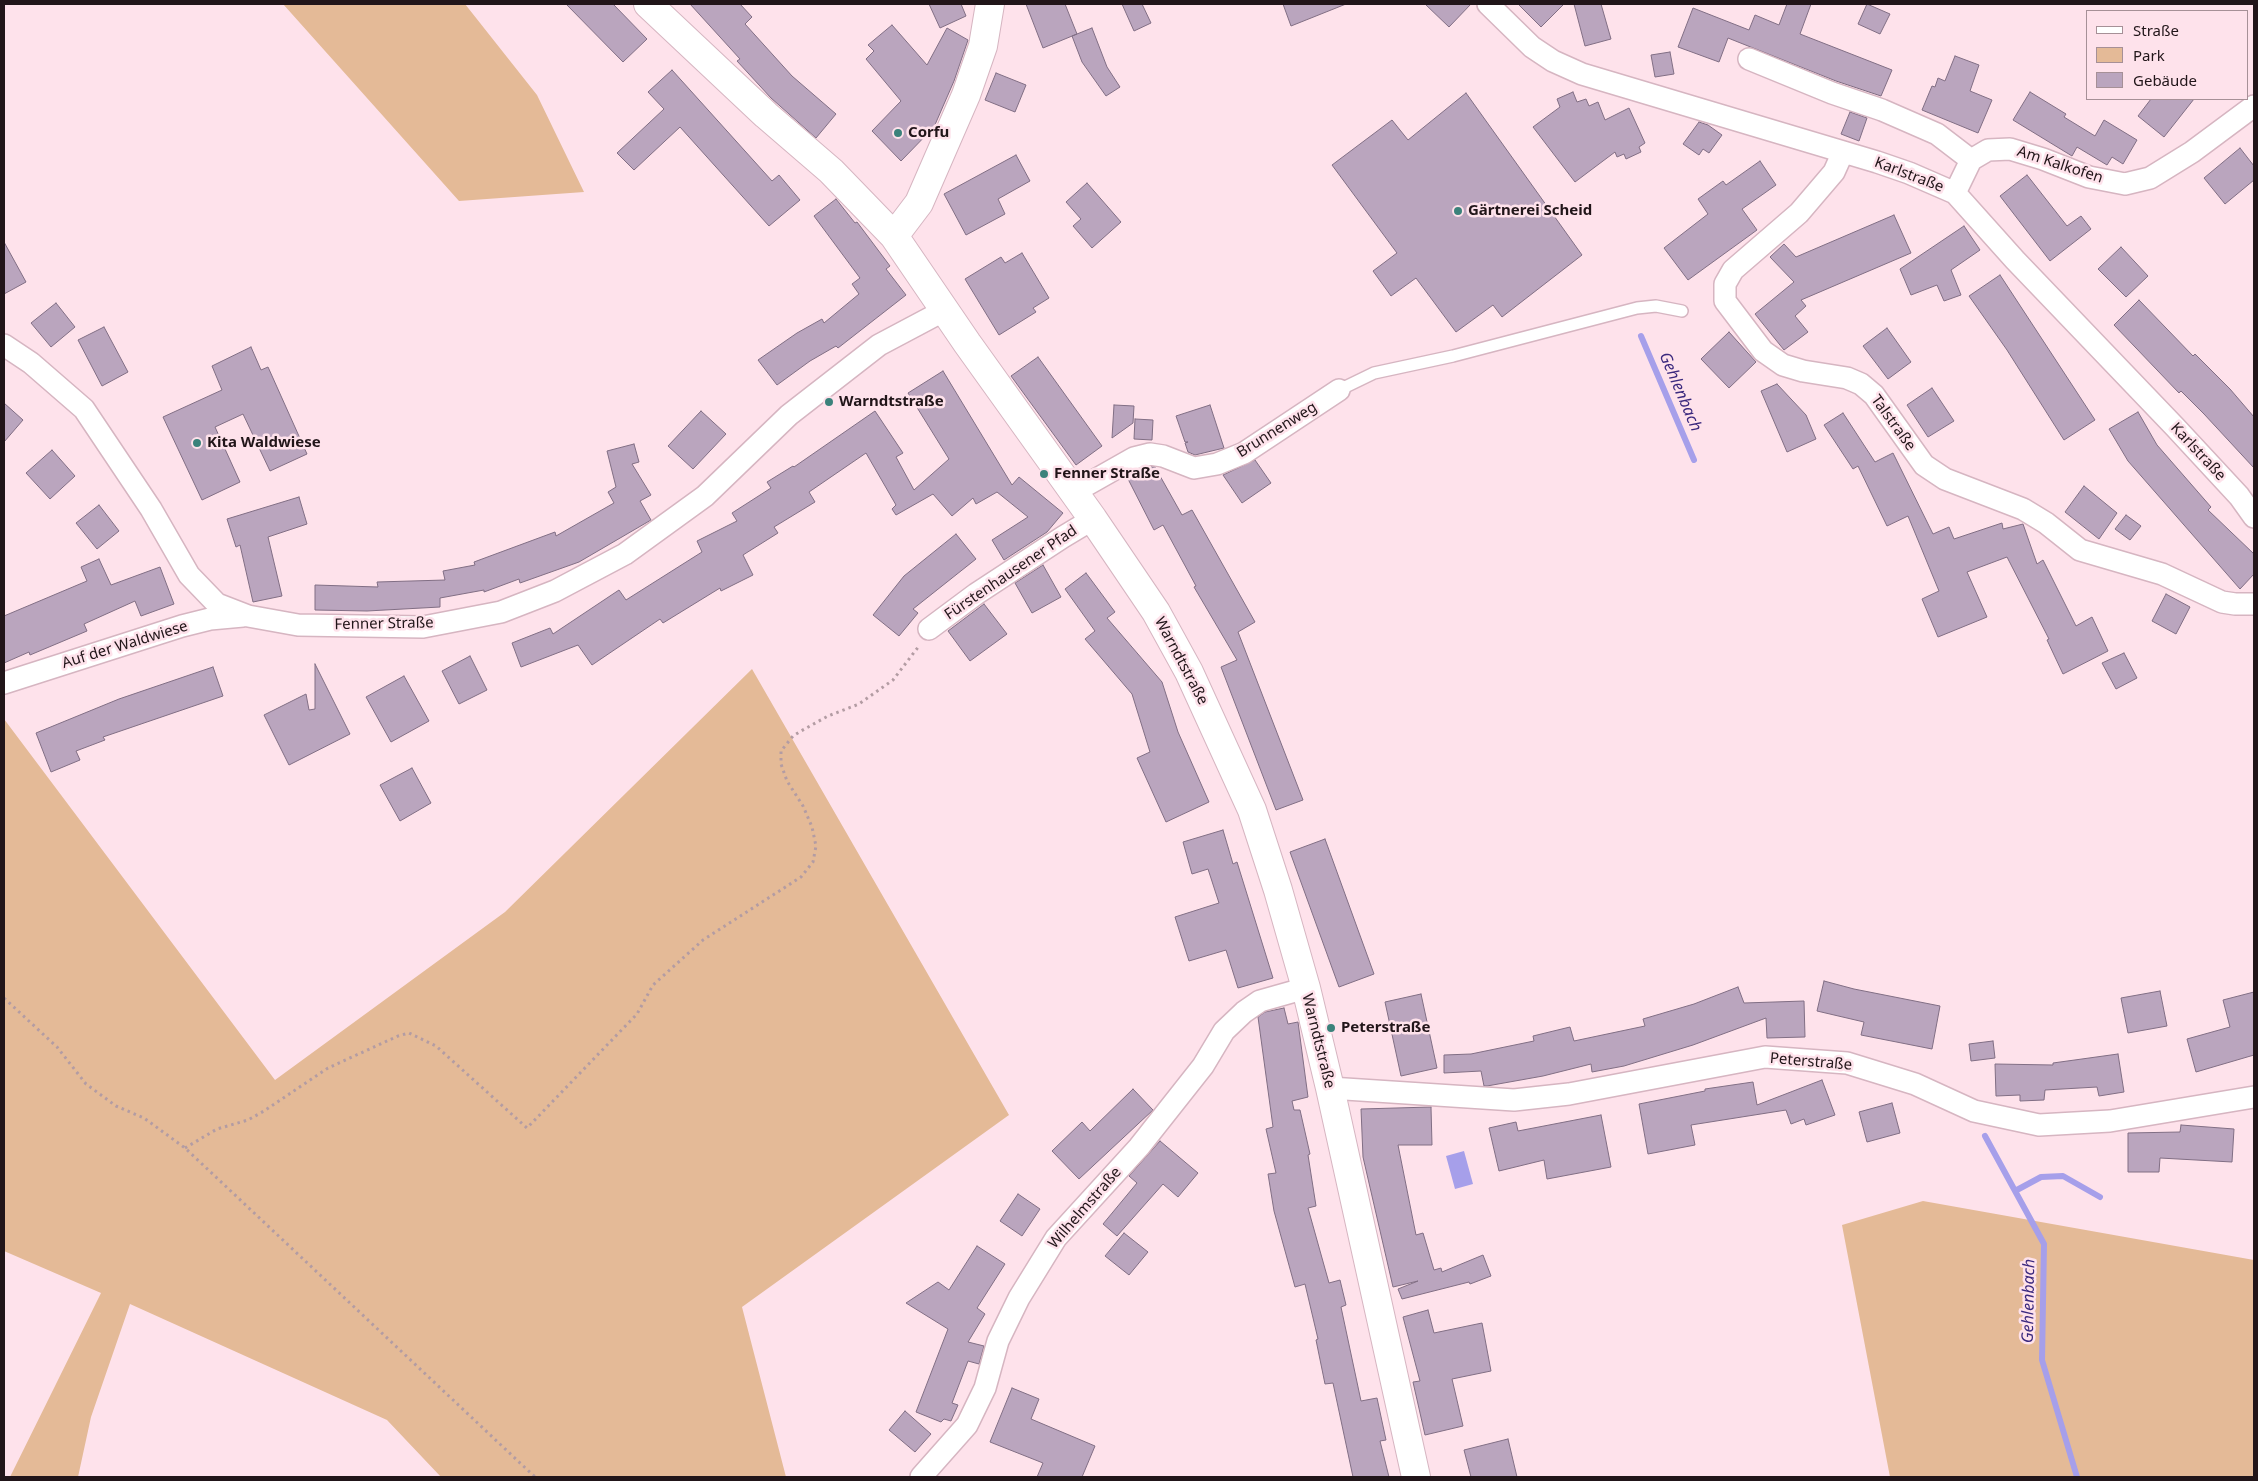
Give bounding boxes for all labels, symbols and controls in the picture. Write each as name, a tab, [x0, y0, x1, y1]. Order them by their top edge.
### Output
legend	[2086, 10, 2248, 100]
text: Straße	[2133, 20, 2179, 40]
text: Park	[2133, 45, 2165, 65]
text: Gebäude	[2133, 70, 2197, 90]
place label: Corfu	[908, 124, 949, 142]
marker: Corfu	[892, 127, 904, 139]
street label: Am Kalkofen	[2015, 143, 2105, 187]
street label: Karlstraße	[1872, 154, 1946, 196]
place label: Gärtnerei Scheid	[1468, 202, 1592, 220]
marker: Gärtnerei Scheid	[1452, 205, 1464, 217]
water label: Gehlenbach	[1655, 349, 1705, 435]
street label: Talstraße	[1867, 392, 1919, 454]
place label: Warndtstraße	[839, 393, 944, 411]
marker: Warndtstraße	[823, 396, 835, 408]
street label: Brunnenweg	[1234, 398, 1320, 462]
street label: Karlstraße	[2167, 419, 2229, 485]
place label: Kita Waldwiese	[207, 434, 321, 452]
marker: Kita Waldwiese	[191, 437, 203, 449]
place label: Fenner Straße	[1054, 465, 1160, 483]
marker: Fenner Straße	[1038, 468, 1050, 480]
street label: Fürstenhausener Pfad	[941, 522, 1081, 624]
street label: Fenner Straße	[334, 614, 434, 634]
street label: Warndtstraße	[1150, 614, 1212, 708]
street label: Auf der Waldwiese	[60, 617, 190, 673]
street label: Warndtstraße	[1298, 992, 1338, 1090]
place label: Peterstraße	[1341, 1019, 1430, 1037]
marker: Peterstraße	[1325, 1022, 1337, 1034]
street label: Peterstraße	[1769, 1049, 1853, 1075]
street label: Wilhelmstraße	[1045, 1164, 1125, 1252]
water label: Gehlenbach	[2019, 1259, 2039, 1343]

